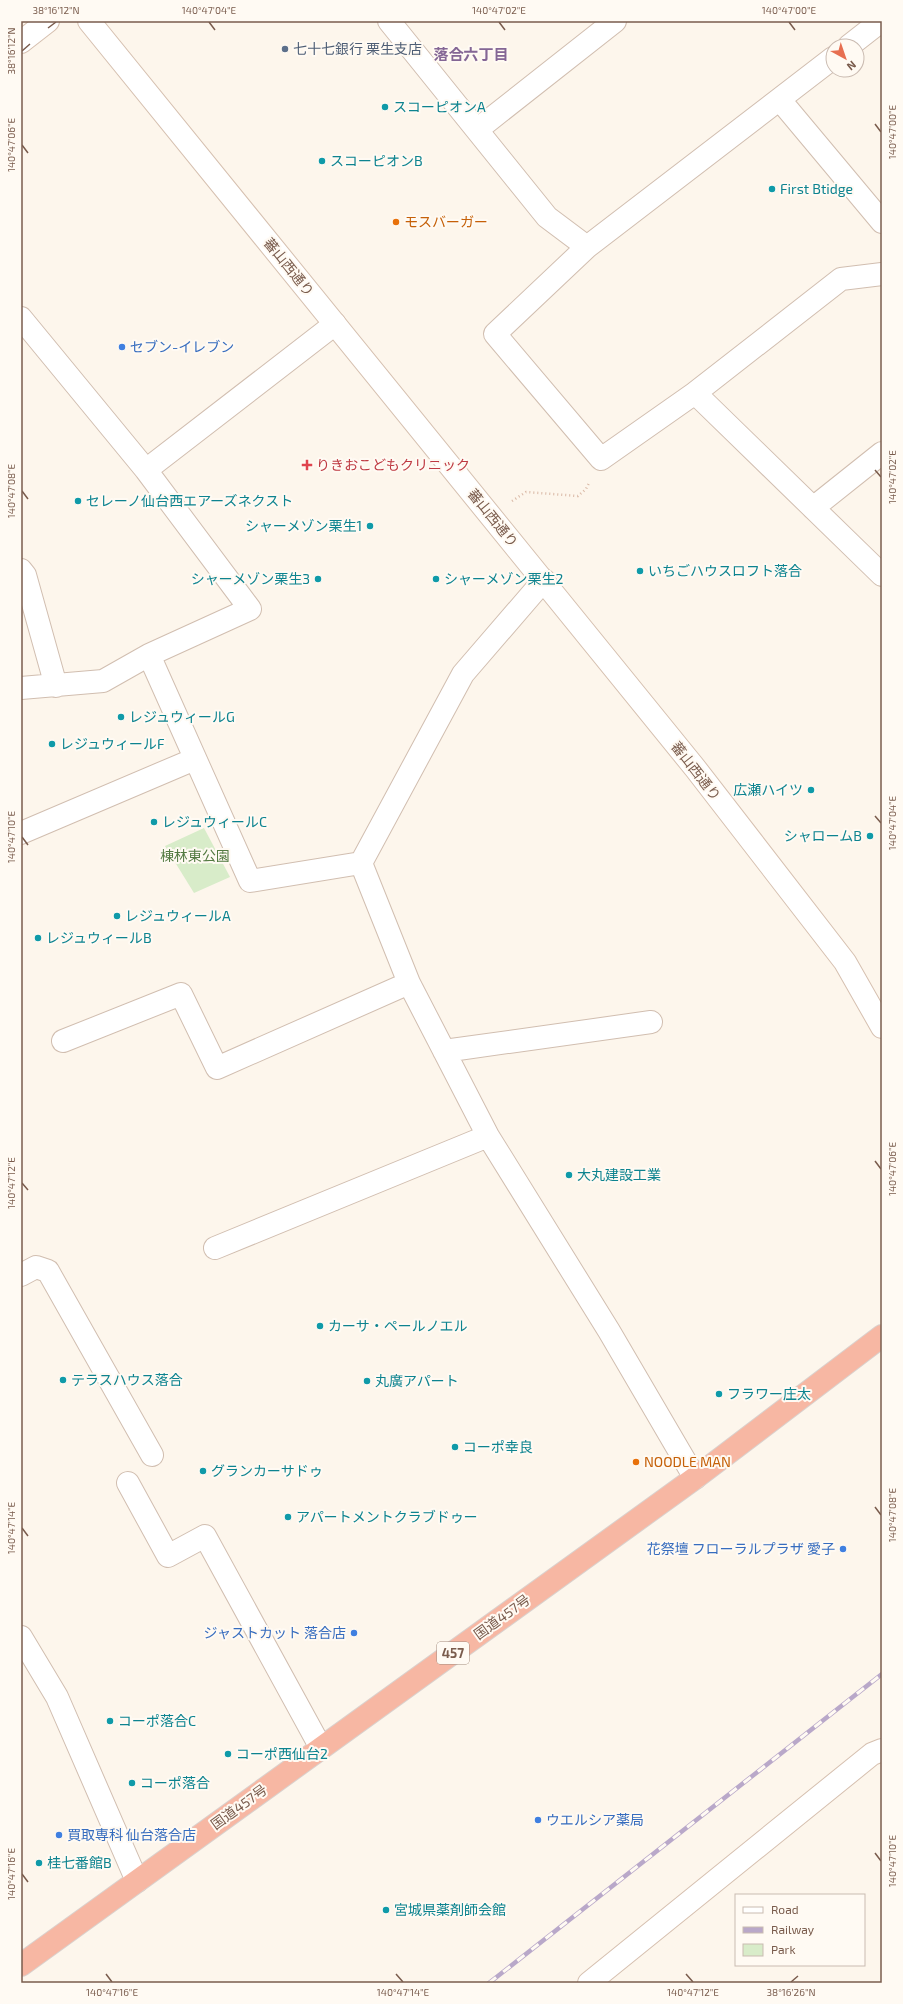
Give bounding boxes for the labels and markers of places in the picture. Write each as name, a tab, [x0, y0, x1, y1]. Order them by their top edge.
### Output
place label: 七十七銀行 栗生支店	[293, 40, 422, 57]
marker: 七十七銀行 栗生支店	[280, 44, 290, 54]
place label: スコーピオンA	[393, 98, 486, 115]
marker: スコーピオンA	[380, 102, 390, 112]
place label: スコーピオンB	[330, 152, 423, 169]
marker: スコーピオンB	[317, 156, 327, 166]
place label: First Btidge	[780, 180, 853, 197]
marker: First Btidge	[767, 184, 777, 194]
place label: モスバーガー	[404, 213, 488, 230]
marker: モスバーガー	[391, 217, 401, 227]
place label: セブン-イレブン	[130, 338, 234, 355]
marker: セブン-イレブン	[117, 342, 127, 352]
place label: りきおこどもクリニック	[316, 456, 470, 473]
marker: りきおこどもクリニック	[301, 459, 313, 471]
place label: セレーノ仙台西エアーズネクスト	[86, 492, 293, 509]
marker: セレーノ仙台西エアーズネクスト	[73, 496, 83, 506]
place label: シャーメゾン栗生1	[245, 517, 362, 534]
marker: シャーメゾン栗生1	[365, 521, 375, 531]
place label: いちごハウスロフト落合	[648, 562, 802, 579]
marker: いちごハウスロフト落合	[635, 566, 645, 576]
place label: シャーメゾン栗生3	[191, 570, 310, 587]
place label: シャーメゾン栗生2	[444, 570, 563, 587]
marker: シャーメゾン栗生3	[313, 574, 323, 584]
marker: シャーメゾン栗生2	[431, 574, 441, 584]
place label: レジュウィールG	[129, 708, 235, 725]
marker: レジュウィールG	[116, 712, 126, 722]
place label: レジュウィールF	[60, 735, 165, 752]
marker: レジュウィールF	[47, 739, 57, 749]
place label: 広瀬ハイツ	[733, 781, 803, 798]
marker: 広瀬ハイツ	[806, 785, 816, 795]
place label: レジュウィールC	[162, 813, 267, 830]
marker: レジュウィールC	[149, 817, 159, 827]
place label: シャロームB	[784, 827, 862, 844]
marker: シャロームB	[865, 831, 875, 841]
place label: レジュウィールA	[125, 907, 231, 924]
marker: レジュウィールA	[112, 911, 122, 921]
place label: レジュウィールB	[46, 929, 152, 946]
marker: レジュウィールB	[33, 933, 43, 943]
place label: 大丸建設工業	[577, 1166, 661, 1183]
marker: 大丸建設工業	[564, 1170, 574, 1180]
place label: カーサ・ペールノエル	[328, 1317, 468, 1334]
marker: カーサ・ペールノエル	[315, 1321, 325, 1331]
place label: テラスハウス落合	[71, 1371, 183, 1388]
place label: 丸廣アパート	[375, 1372, 459, 1389]
marker: テラスハウス落合	[58, 1375, 68, 1385]
marker: 丸廣アパート	[362, 1376, 372, 1386]
place label: フラワー庄太	[727, 1385, 811, 1402]
marker: フラワー庄太	[714, 1389, 724, 1399]
place label: コーポ幸良	[463, 1438, 533, 1455]
marker: コーポ幸良	[450, 1442, 460, 1452]
place label: NOODLE MAN	[644, 1453, 731, 1470]
marker: NOODLE MAN	[631, 1457, 641, 1467]
place label: グランカーサドゥ	[211, 1462, 323, 1479]
marker: グランカーサドゥ	[198, 1466, 208, 1476]
place label: アパートメントクラブドゥー	[296, 1508, 478, 1525]
marker: アパートメントクラブドゥー	[283, 1512, 293, 1522]
place label: 花祭壇 フローラルプラザ 愛子	[647, 1540, 835, 1557]
marker: 花祭壇 フローラルプラザ 愛子	[838, 1544, 848, 1554]
place label: ジャストカット 落合店	[204, 1624, 346, 1641]
marker: ジャストカット 落合店	[349, 1628, 359, 1638]
place label: コーポ落合C	[118, 1712, 196, 1729]
marker: コーポ落合C	[105, 1716, 115, 1726]
place label: コーポ西仙台2	[236, 1745, 328, 1762]
marker: コーポ西仙台2	[223, 1749, 233, 1759]
place label: コーポ落合	[140, 1774, 210, 1791]
marker: コーポ落合	[127, 1778, 137, 1788]
place label: ウエルシア薬局	[546, 1811, 644, 1828]
marker: ウエルシア薬局	[533, 1815, 543, 1825]
place label: 買取専科 仙台落合店	[67, 1826, 196, 1843]
marker: 買取専科 仙台落合店	[54, 1830, 64, 1840]
place label: 桂七番館B	[47, 1854, 112, 1871]
marker: 桂七番館B	[34, 1858, 44, 1868]
place label: 宮城県薬剤師会館	[394, 1901, 506, 1918]
marker: 宮城県薬剤師会館	[381, 1905, 391, 1915]

